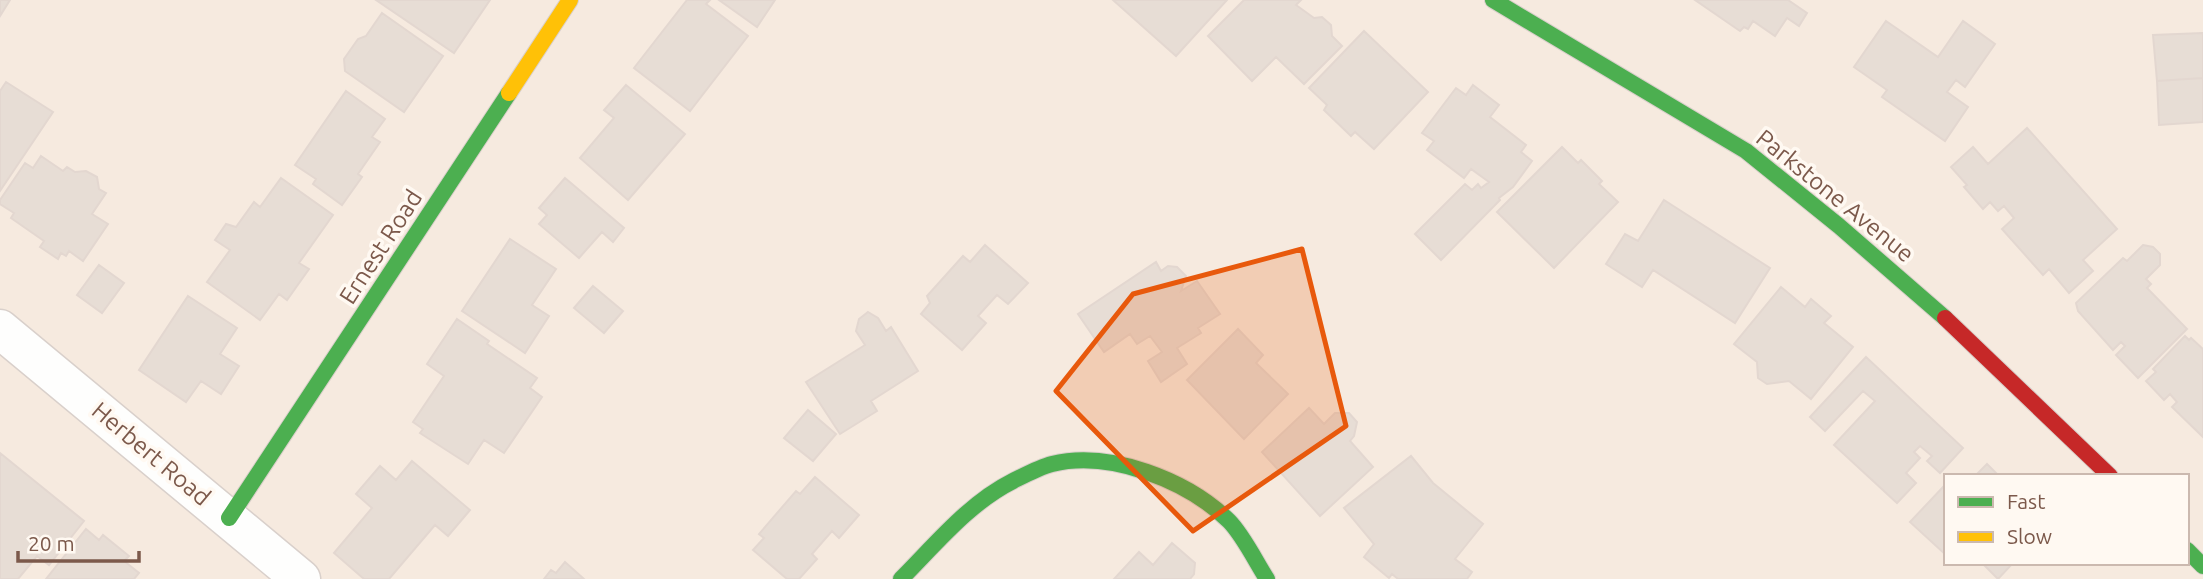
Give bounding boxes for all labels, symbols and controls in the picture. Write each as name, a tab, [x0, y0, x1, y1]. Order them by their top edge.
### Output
street label: Parkstone Avenue	[1751, 124, 1920, 267]
street label: Ernest Road	[334, 185, 427, 309]
street label: Herbert Road	[87, 396, 216, 511]
legend	[1944, 474, 2189, 565]
text: Fast	[2007, 489, 2045, 513]
scale bar	[18, 520, 138, 564]
text: Slow	[2007, 524, 2052, 548]
text: 20 m	[28, 531, 75, 555]

